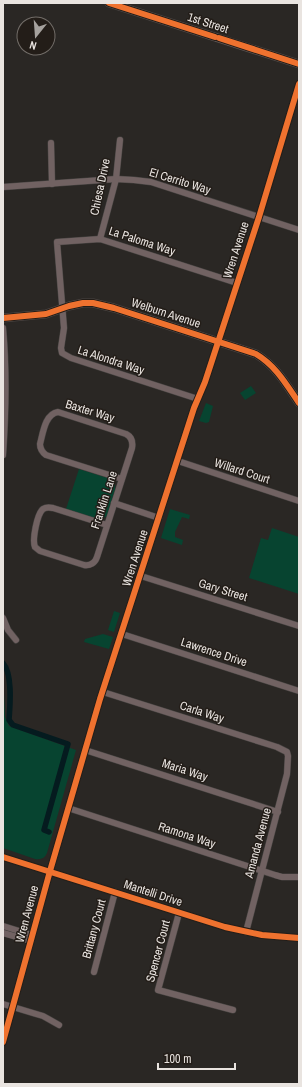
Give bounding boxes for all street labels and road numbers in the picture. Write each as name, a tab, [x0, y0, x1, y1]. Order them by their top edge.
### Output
street label: 1st Street	[185, 9, 231, 37]
street label: Chiesa Drive	[86, 157, 114, 217]
street label: El Cerrito Way	[147, 164, 213, 198]
street label: Wren Avenue	[219, 220, 253, 280]
street label: La Paloma Way	[107, 223, 177, 259]
street label: Welburn Avenue	[129, 294, 203, 332]
street label: La Alondra Way	[76, 342, 146, 378]
street label: Baxter Way	[64, 396, 117, 426]
street label: Willard Court	[212, 455, 272, 488]
street label: Franklin Lane	[87, 469, 121, 531]
street label: Wren Avenue	[118, 528, 152, 588]
street label: Gary Street	[197, 575, 250, 605]
street label: Lawrence Drive	[179, 634, 249, 670]
street label: Carla Way	[178, 697, 226, 727]
street label: Maria Way	[160, 755, 210, 785]
street label: Amanda Avenue	[241, 806, 275, 881]
street label: Ramona Way	[156, 818, 218, 852]
street label: Mantelli Drive	[122, 876, 184, 910]
street label: Wren Avenue	[12, 884, 42, 944]
street label: Brittany Court	[78, 897, 110, 960]
street label: Spencer Court	[142, 918, 174, 984]

